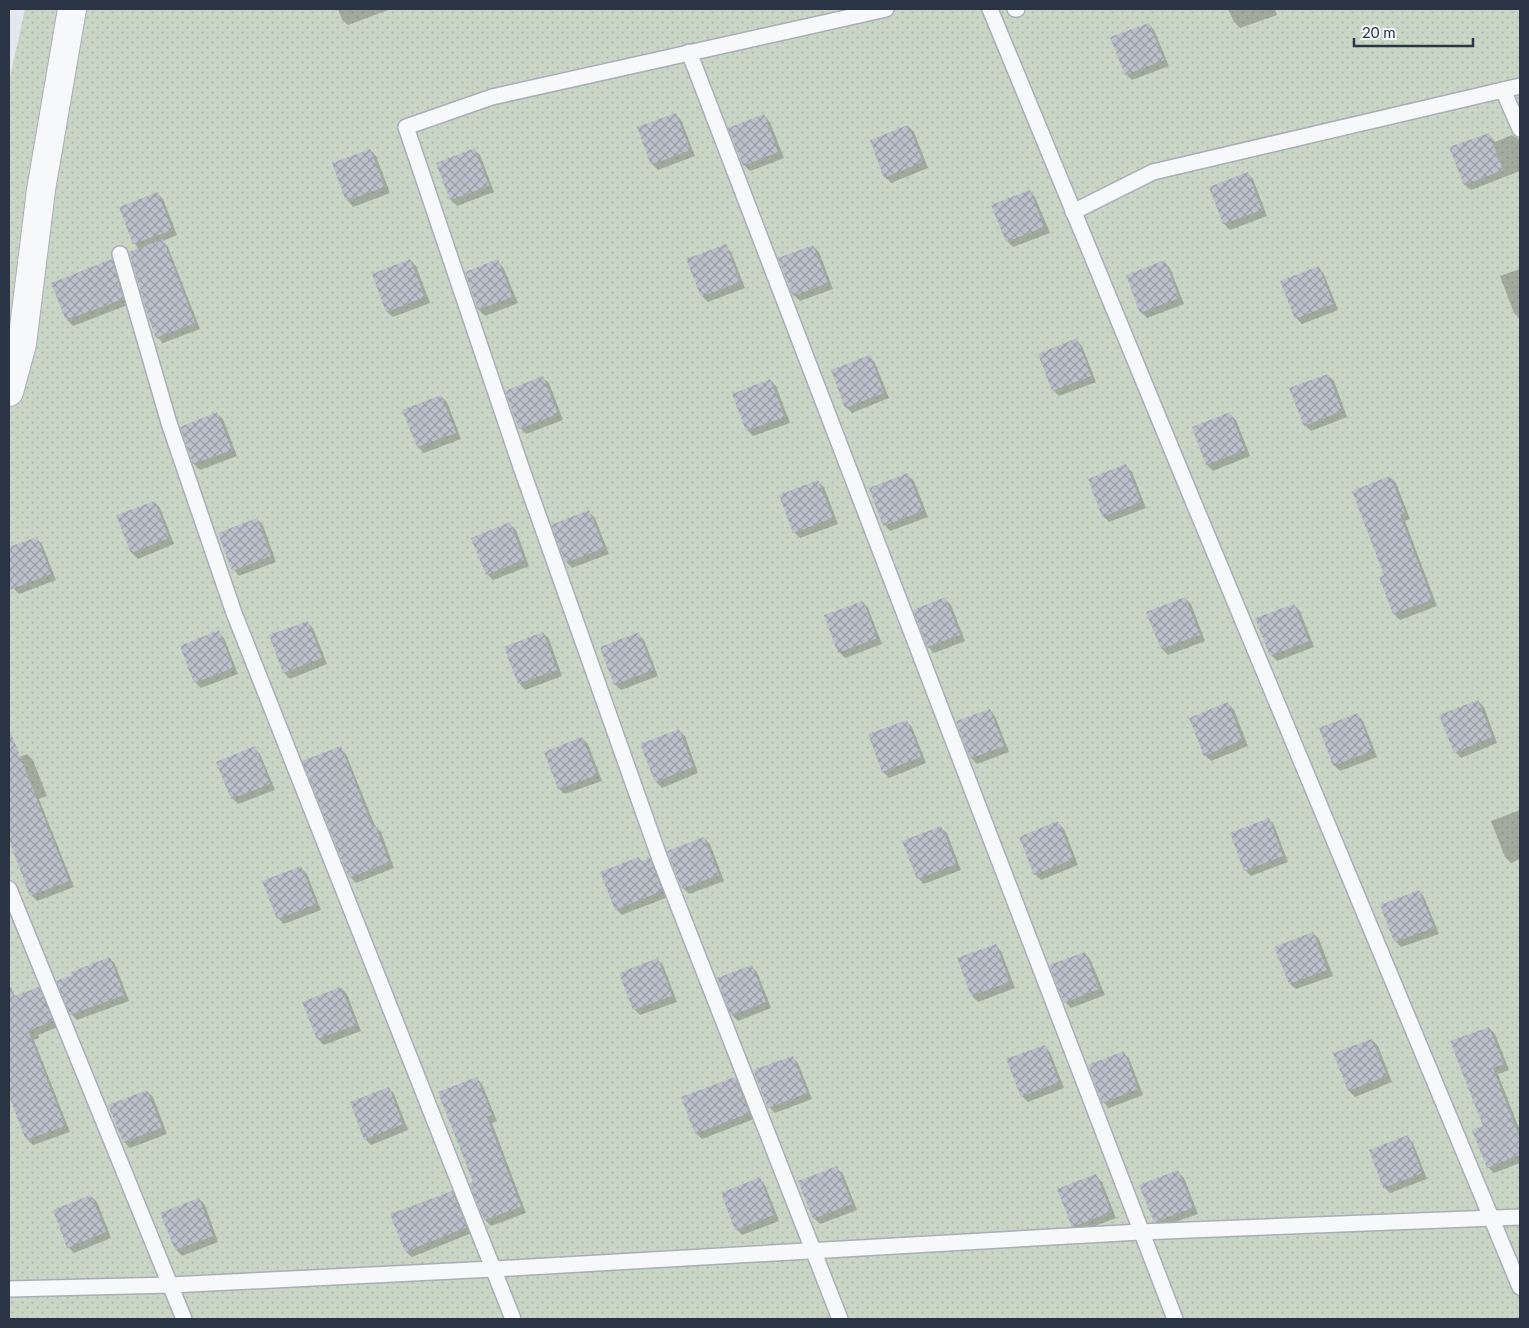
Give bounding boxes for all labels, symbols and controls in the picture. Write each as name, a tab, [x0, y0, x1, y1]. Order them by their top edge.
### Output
scale bar	[1354, 15, 1473, 47]
text: 20 m	[1362, 23, 1396, 41]

